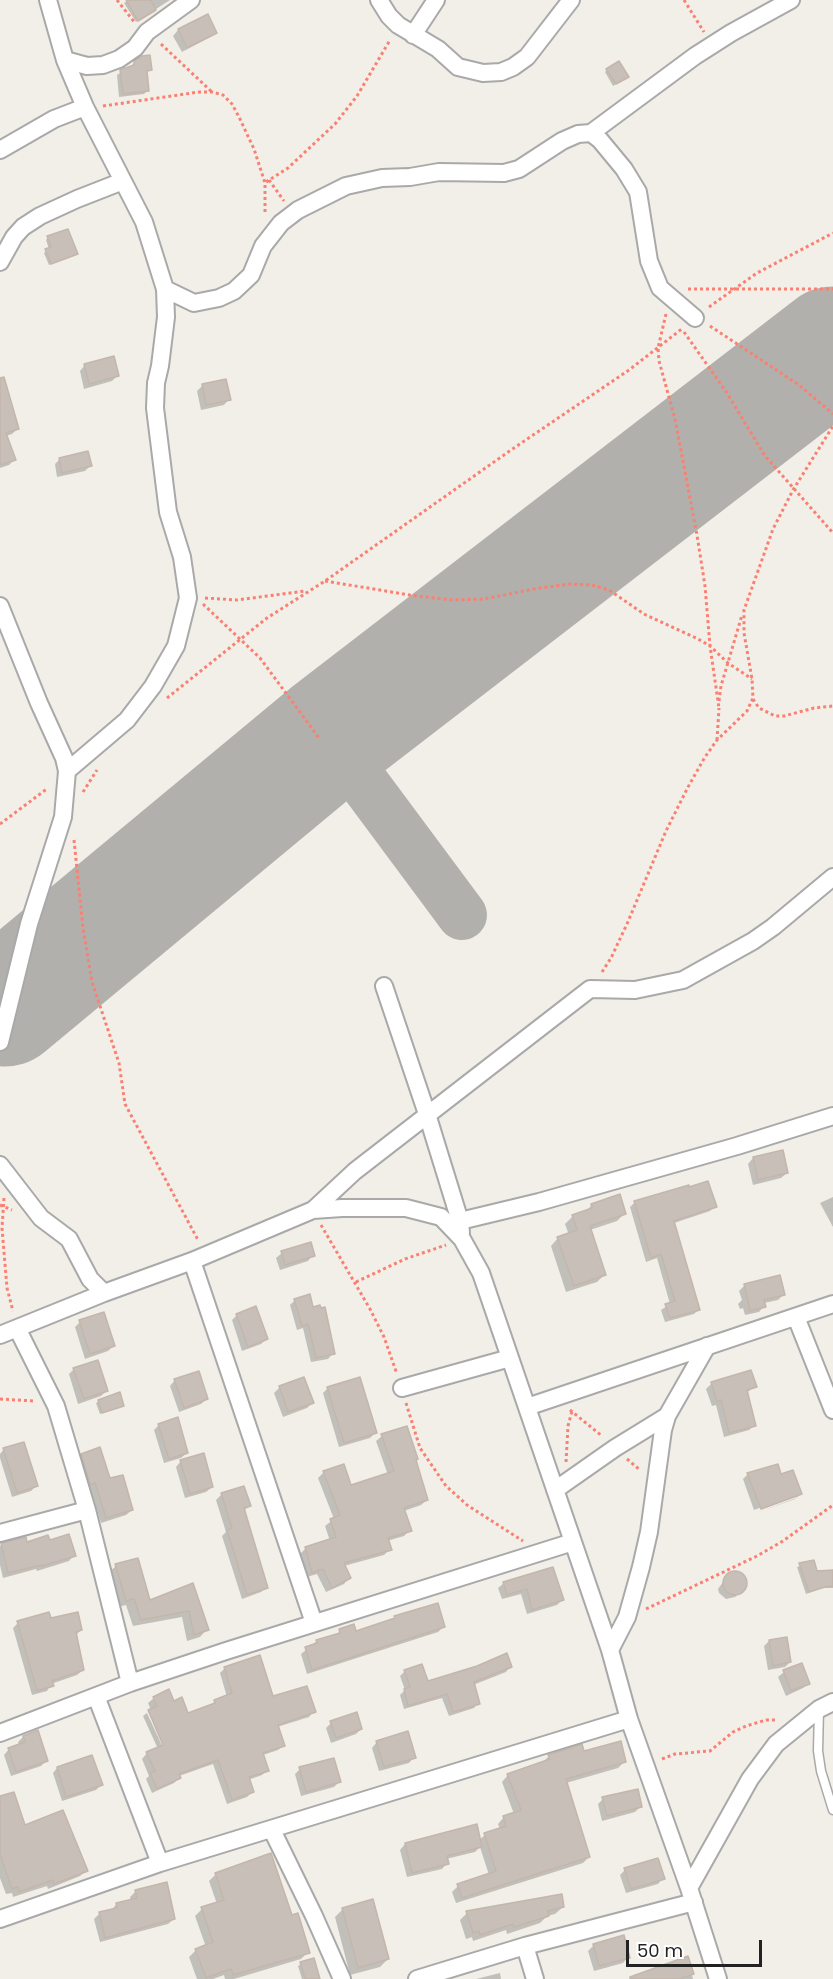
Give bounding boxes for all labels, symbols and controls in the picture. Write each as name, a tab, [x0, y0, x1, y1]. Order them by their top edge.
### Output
scale bar	[629, 1928, 766, 1966]
text: 50 m	[637, 1938, 683, 1963]

